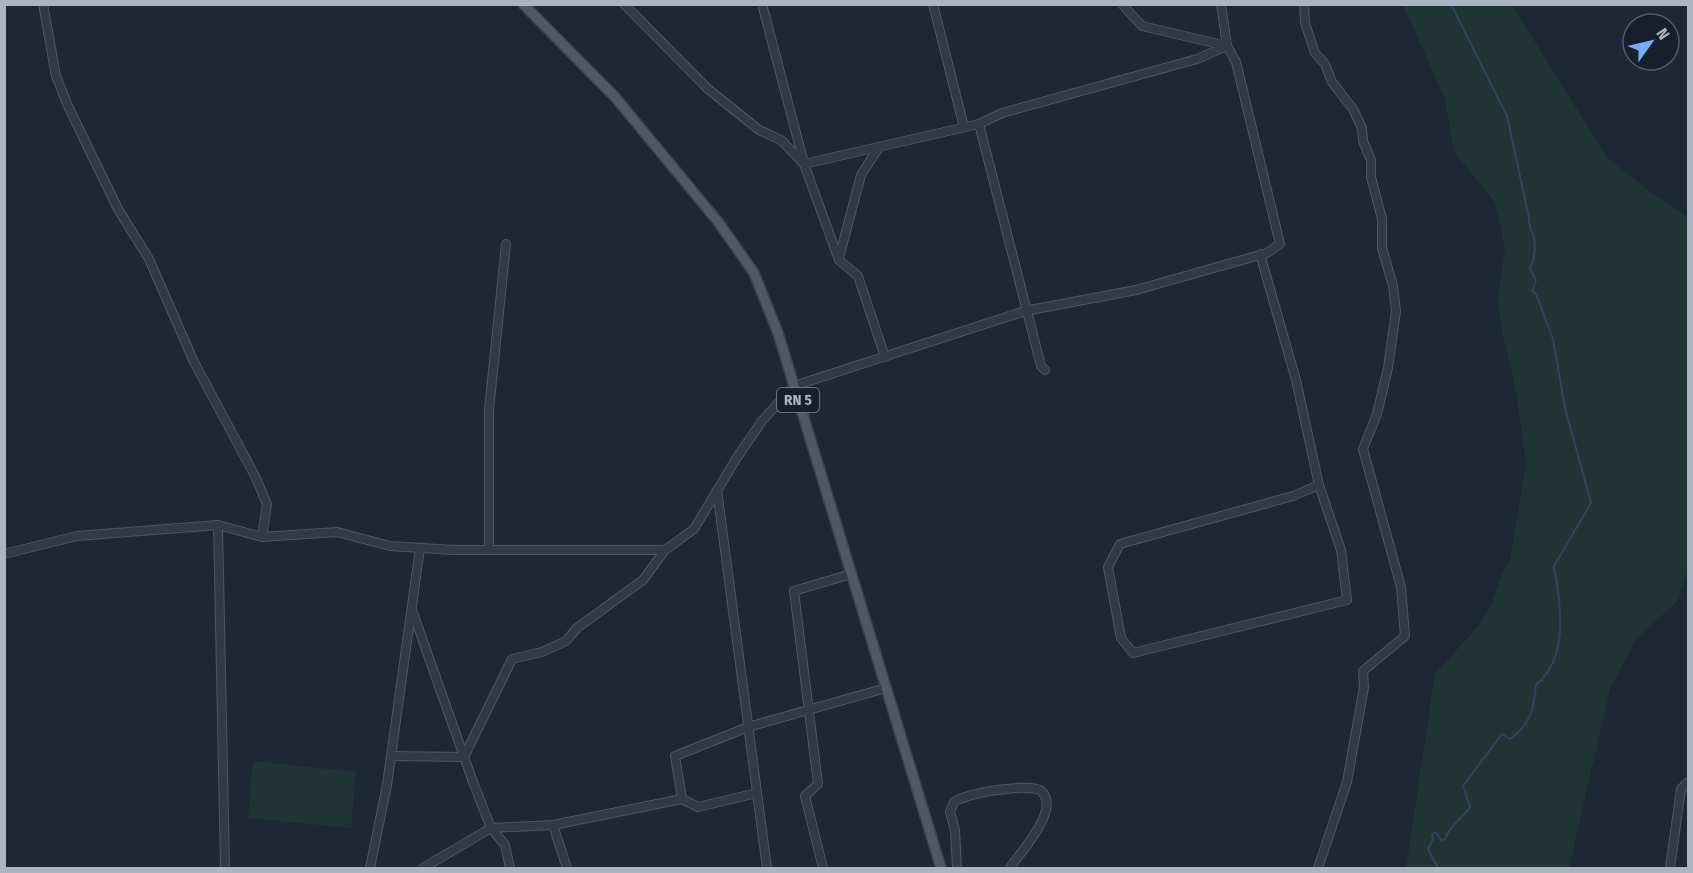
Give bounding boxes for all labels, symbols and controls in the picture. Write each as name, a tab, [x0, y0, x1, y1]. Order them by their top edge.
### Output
north arrow	[1621, 12, 1681, 72]
text: N	[1652, 25, 1674, 43]
road number: RN 5	[777, 388, 819, 412]

